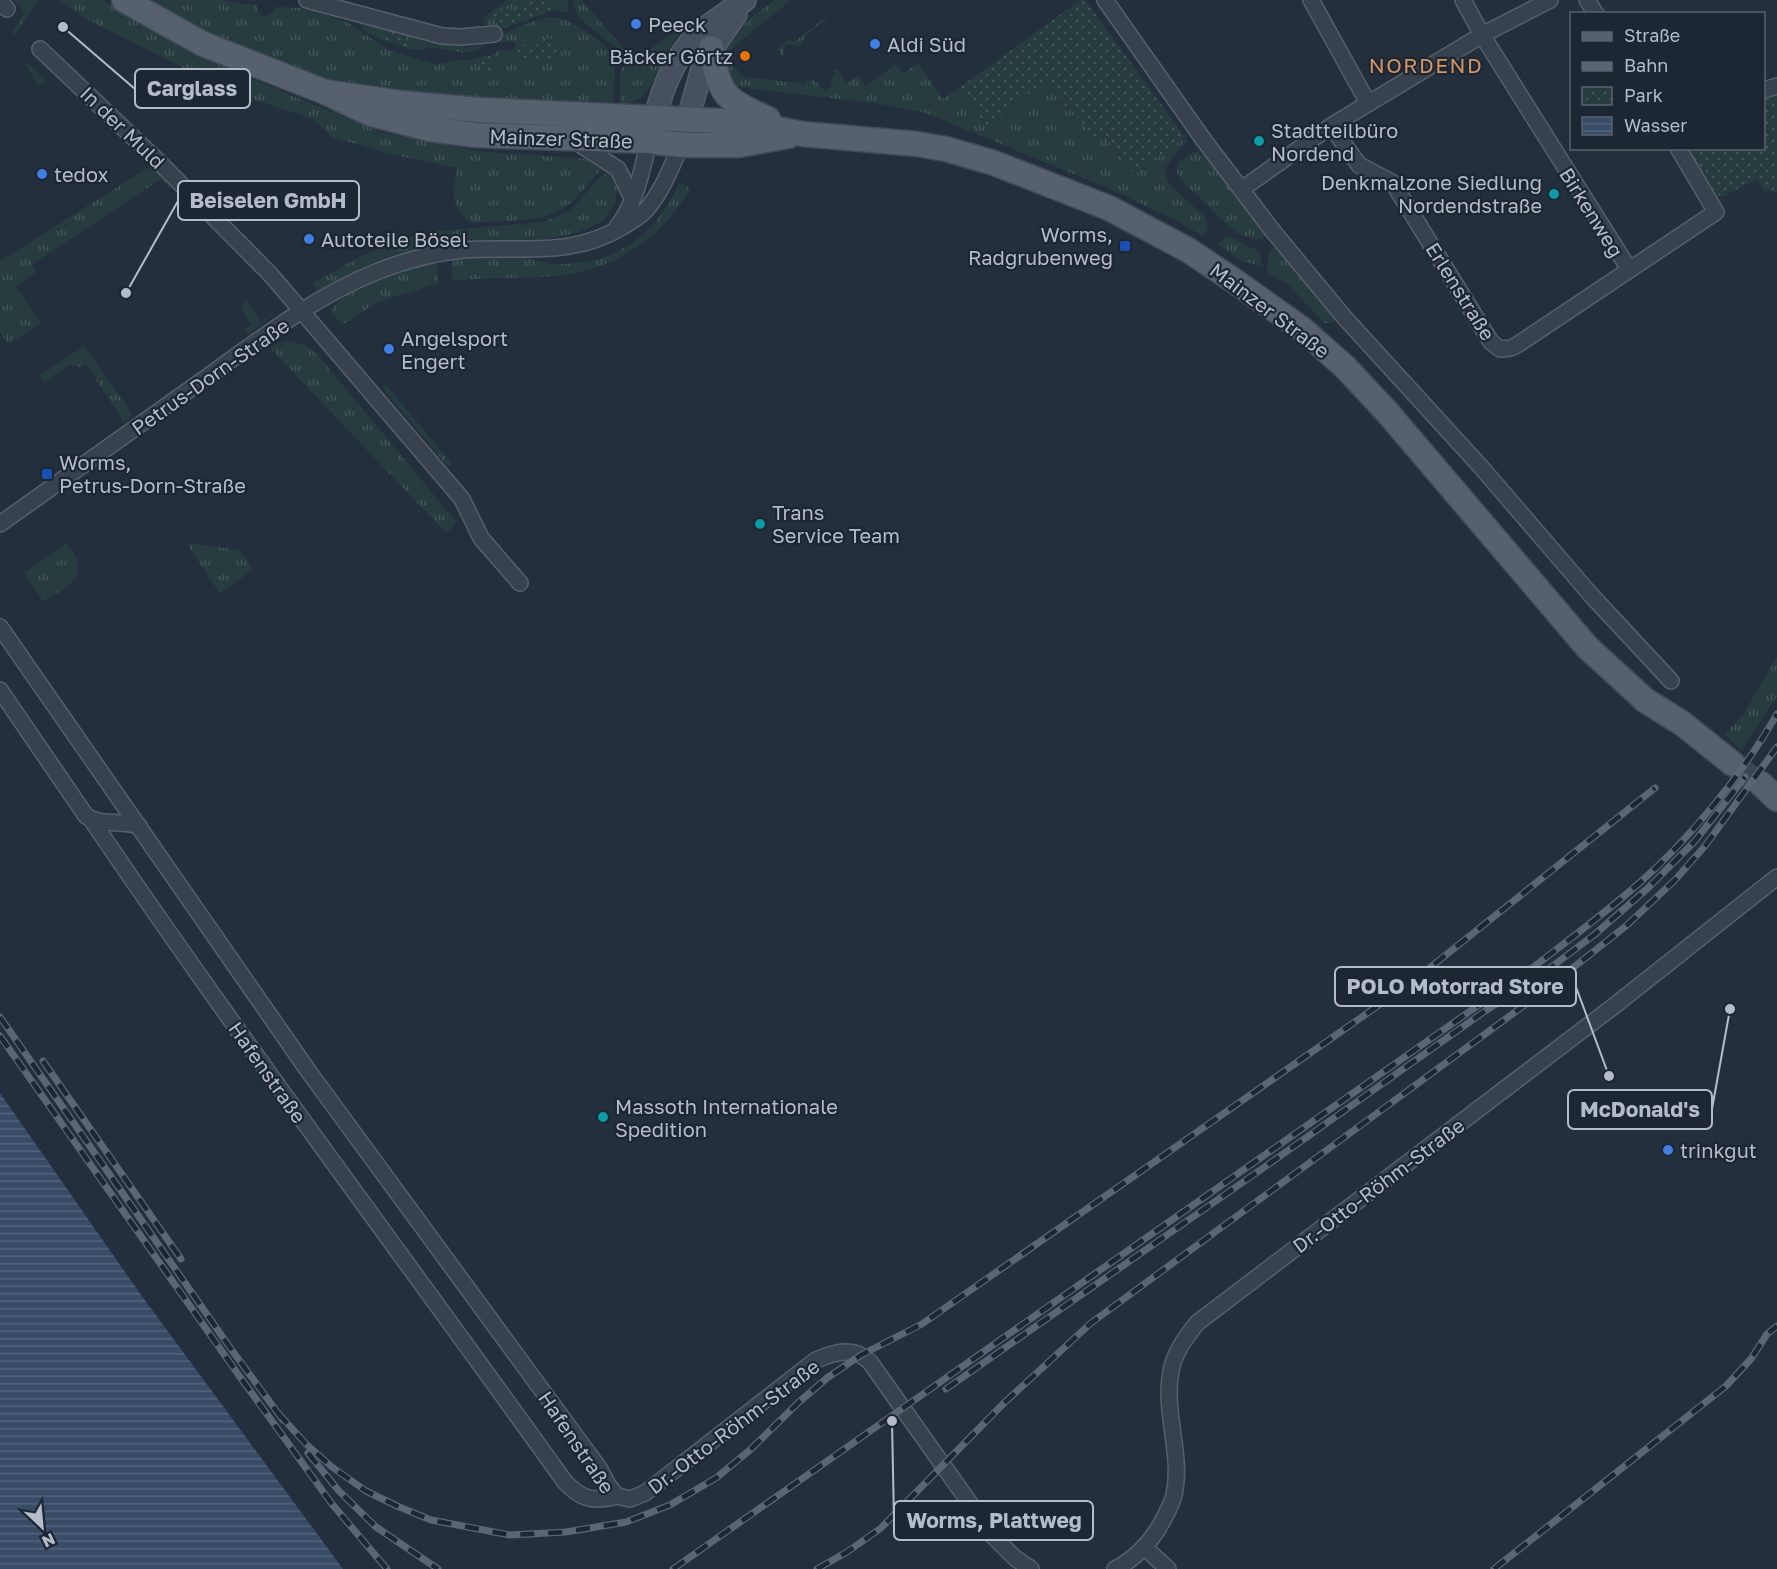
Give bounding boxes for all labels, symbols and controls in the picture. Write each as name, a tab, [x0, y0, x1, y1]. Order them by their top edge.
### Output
place label: Peeck	[648, 12, 706, 36]
legend	[1570, 12, 1765, 150]
marker: Peeck	[629, 17, 643, 31]
text: Straße	[1624, 24, 1680, 46]
place label: Aldi Süd	[887, 32, 966, 56]
marker: Aldi Süd	[868, 37, 882, 51]
place label: Bäcker Görtz	[609, 44, 733, 68]
marker: Bäcker Görtz	[738, 49, 752, 63]
district label: NORDEND	[1369, 52, 1483, 78]
text: Bahn	[1624, 54, 1668, 76]
callout: Carglass	[135, 69, 250, 108]
text: Carglass	[147, 75, 238, 101]
street label: In der Muld	[76, 81, 170, 173]
text: Park	[1624, 84, 1663, 106]
text: Wasser	[1624, 114, 1687, 136]
place label: Stadtteilbüro Nordend	[1271, 118, 1398, 165]
street label: Mainzer Straße	[489, 124, 633, 152]
marker: Stadtteilbüro Nordend	[1252, 134, 1266, 148]
place label: tedox	[54, 162, 109, 186]
street label: Birkenweg	[1555, 163, 1629, 261]
marker: tedox	[35, 167, 49, 181]
place label: Denkmalzone Siedlung Nordendstraße	[1321, 170, 1542, 217]
callout: Beiselen GmbH	[178, 181, 359, 220]
text: Beiselen GmbH	[189, 187, 347, 213]
marker: Denkmalzone Siedlung Nordendstraße	[1547, 187, 1561, 201]
place label: Worms, Radgrubenweg	[968, 222, 1113, 269]
place label: Autoteile Bösel	[321, 227, 468, 251]
marker: Autoteile Bösel	[302, 232, 316, 246]
street label: Erlenstraße	[1421, 238, 1501, 344]
marker: Worms, Radgrubenweg	[1118, 239, 1132, 253]
street label: Mainzer Straße	[1206, 257, 1334, 363]
street label: Petrus-Dorn-Straße	[127, 313, 293, 439]
place label: Angelsport Engert	[401, 326, 508, 373]
marker: Angelsport Engert	[382, 342, 396, 356]
place label: Worms, Petrus-Dorn-Straße	[59, 450, 246, 497]
marker: Worms, Petrus-Dorn-Straße	[40, 467, 54, 481]
place label: Trans Service Team	[772, 500, 900, 547]
marker: Trans Service Team	[753, 517, 767, 531]
callout: POLO Motorrad Store	[1335, 967, 1576, 1006]
text: POLO Motorrad Store	[1346, 973, 1564, 999]
street label: Hafenstraße	[224, 1017, 312, 1127]
callout: McDonald's	[1568, 1090, 1712, 1129]
place label: Massoth Internationale Spedition	[615, 1094, 838, 1141]
text: McDonald's	[1580, 1096, 1700, 1122]
marker: Massoth Internationale Spedition	[596, 1110, 610, 1124]
street label: Dr.-Otto-Röhm-Straße	[1287, 1113, 1469, 1257]
place label: trinkgut	[1680, 1138, 1757, 1162]
marker: trinkgut	[1661, 1143, 1675, 1157]
street label: Dr.-Otto-Röhm-Straße	[642, 1354, 824, 1498]
street label: Hafenstraße	[534, 1386, 620, 1498]
north arrow	[12, 1497, 72, 1557]
callout: Worms, Plattweg	[894, 1501, 1093, 1540]
text: Worms, Plattweg	[906, 1507, 1082, 1533]
text: N	[39, 1529, 58, 1552]

